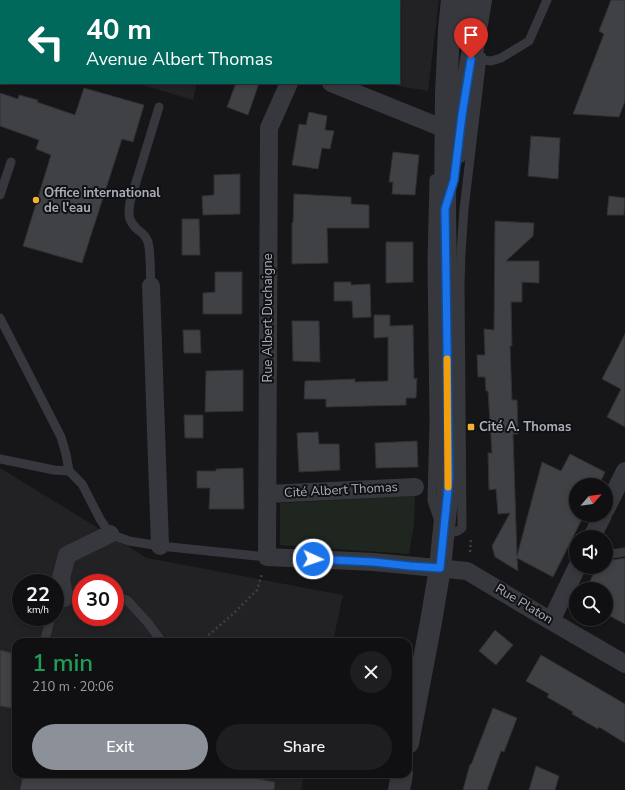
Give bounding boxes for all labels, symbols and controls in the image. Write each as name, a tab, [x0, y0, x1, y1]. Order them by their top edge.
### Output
text: 40 m	[86, 11, 152, 49]
icon: left	[20, 16, 72, 68]
pin	[454, 18, 488, 59]
icon: arrive	[460, 24, 482, 46]
text: Avenue Albert Thomas	[86, 47, 273, 71]
place label: Office international de l'eau	[44, 184, 161, 217]
marker: Office international de l'eau	[31, 195, 41, 205]
street label: Rue Albert Duchaigne	[259, 253, 277, 383]
place label: Cité A. Thomas	[479, 418, 571, 436]
marker: Cité A. Thomas	[466, 422, 476, 432]
street label: Cité Albert Thomas	[284, 478, 398, 502]
north arrow	[569, 478, 613, 522]
map controls	[569, 478, 613, 626]
button: sound	[569, 530, 613, 574]
position arrow	[292, 538, 334, 580]
speed limit sign: 30	[72, 574, 124, 626]
street label: Rue Platon	[492, 580, 556, 628]
text: 22	[26, 581, 50, 608]
button: search	[569, 582, 613, 626]
text: km/h	[27, 603, 49, 617]
text: 1 min	[32, 647, 93, 679]
button: close	[350, 651, 392, 693]
text: 210 m · 20:06	[32, 678, 114, 696]
button: Exit	[32, 724, 208, 770]
button: Share	[216, 724, 392, 770]

